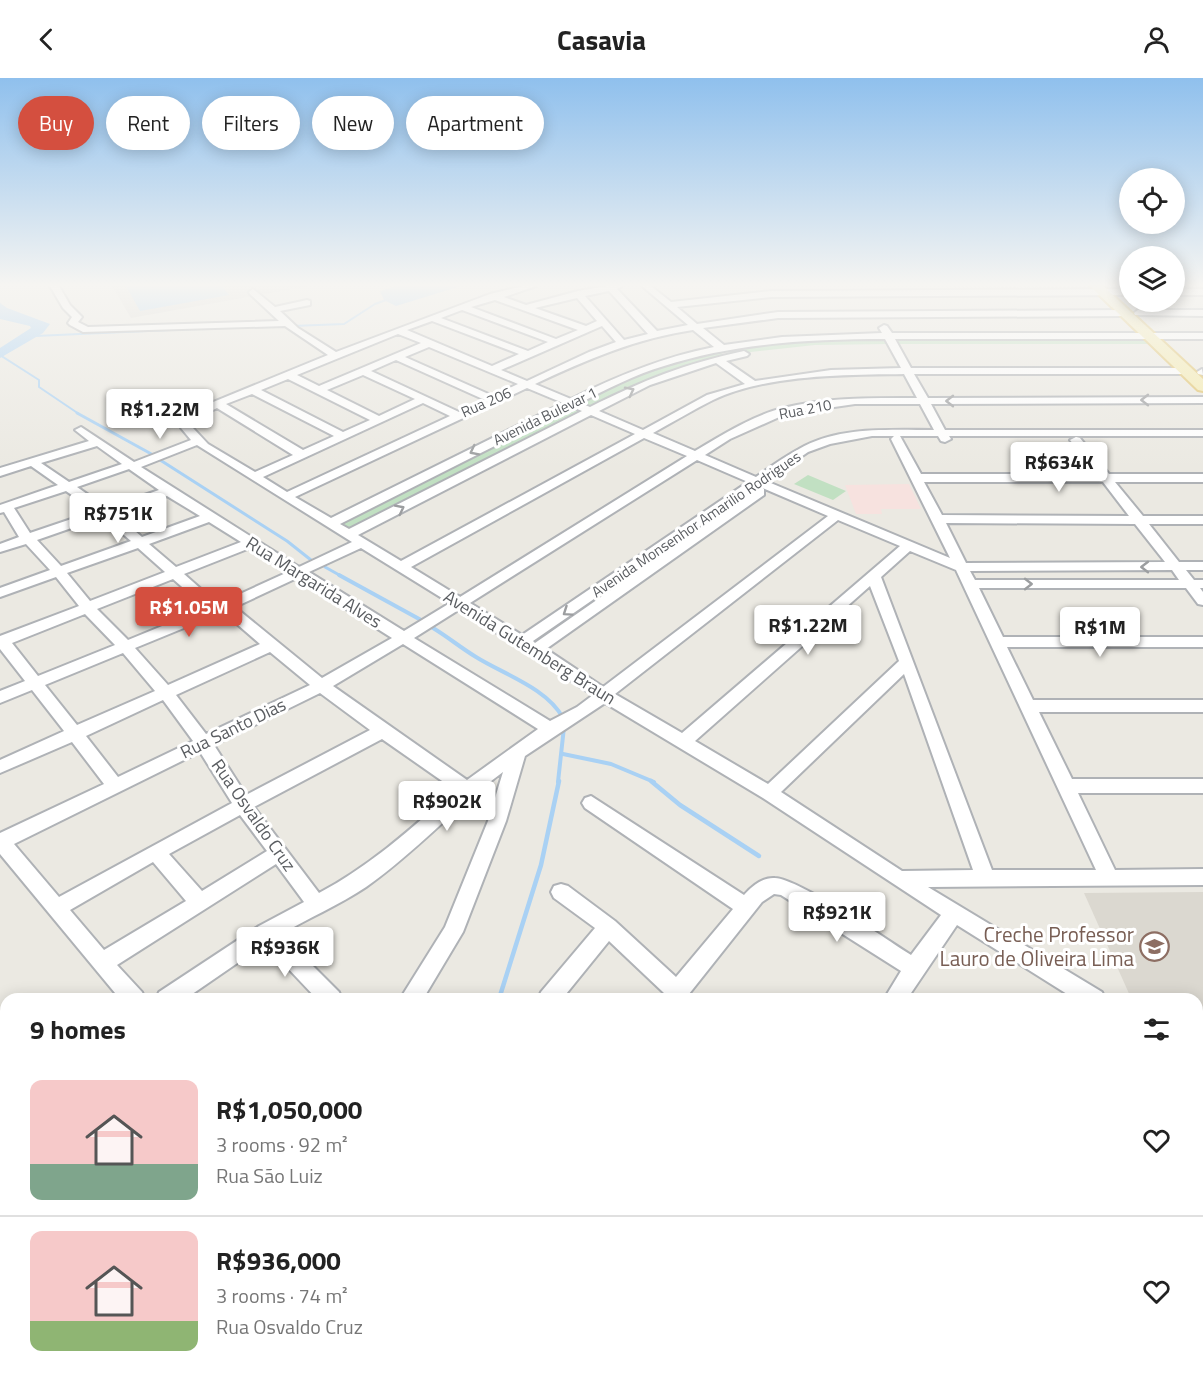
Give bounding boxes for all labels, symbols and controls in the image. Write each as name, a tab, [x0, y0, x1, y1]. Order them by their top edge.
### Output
text: Casavia	[557, 19, 646, 60]
icon: back	[30, 23, 63, 56]
icon: person	[1140, 23, 1173, 56]
chip: Buy	[18, 96, 94, 150]
chip: Rent	[106, 96, 190, 150]
chip: Filters	[202, 96, 300, 150]
chip: New	[312, 96, 394, 150]
chip: Apartment	[406, 96, 544, 150]
map controls	[1119, 168, 1185, 312]
button: locate	[1119, 168, 1185, 234]
button: layers	[1119, 246, 1185, 312]
street label: Rua 206	[457, 381, 515, 423]
street label: Avenida Bulevar 1	[489, 381, 601, 451]
one-way arrow	[623, 387, 634, 398]
pin: R$1.22M	[105, 389, 215, 440]
text: R$1.22M	[120, 393, 200, 424]
street label: Rua 210	[777, 393, 833, 425]
one-way arrow	[1140, 394, 1149, 406]
one-way arrow	[945, 395, 954, 407]
pin: R$634K	[1010, 442, 1108, 493]
one-way arrow	[470, 444, 481, 455]
street label: Avenida Monsenhor Amarilio Rodrigues	[587, 445, 805, 603]
text: R$634K	[1024, 446, 1094, 477]
pin: R$751K	[69, 493, 167, 544]
text: R$751K	[83, 497, 153, 528]
one-way arrow	[394, 505, 405, 516]
street label: Rua Margarida Alves	[241, 529, 387, 635]
one-way arrow	[1140, 560, 1149, 573]
one-way arrow	[1024, 578, 1033, 590]
street label: Avenida Gutemberg Braun	[439, 583, 621, 711]
pin: R$1.05M	[134, 587, 244, 638]
text: R$1.05M	[149, 591, 229, 622]
one-way arrow	[563, 605, 574, 616]
pin: R$1.22M	[753, 605, 863, 656]
pin: R$1M	[1064, 607, 1136, 658]
text: R$1.22M	[768, 609, 848, 640]
text: R$1M	[1074, 611, 1126, 642]
street label: Rua Santo Dias	[176, 691, 290, 765]
street label: Rua Osvaldo Cruz	[205, 753, 303, 877]
pin: R$902K	[398, 781, 496, 832]
text: R$902K	[412, 785, 482, 816]
pin: R$921K	[788, 892, 886, 943]
text: R$921K	[802, 896, 872, 927]
place label: Creche Professor Lauro de Oliveira Lima	[940, 918, 1134, 974]
pin: R$936K	[236, 927, 334, 978]
school or university icon: Creche Professor Lauro de Oliveira Lima	[1139, 930, 1171, 962]
text: R$936K	[250, 931, 320, 962]
text: 9 homes	[30, 1010, 126, 1049]
icon: filters	[1140, 1013, 1173, 1046]
text: R$1,050,000	[216, 1090, 362, 1129]
icon: home	[78, 1104, 150, 1176]
icon: heart	[1140, 1124, 1173, 1157]
text: 3 rooms · 92 m²	[216, 1129, 348, 1160]
text: Rua São Luiz	[216, 1160, 323, 1191]
text: R$936,000	[216, 1241, 341, 1280]
icon: home	[78, 1255, 150, 1327]
icon: heart	[1140, 1275, 1173, 1308]
text: 3 rooms · 74 m²	[216, 1280, 348, 1311]
text: Rua Osvaldo Cruz	[216, 1311, 363, 1342]

